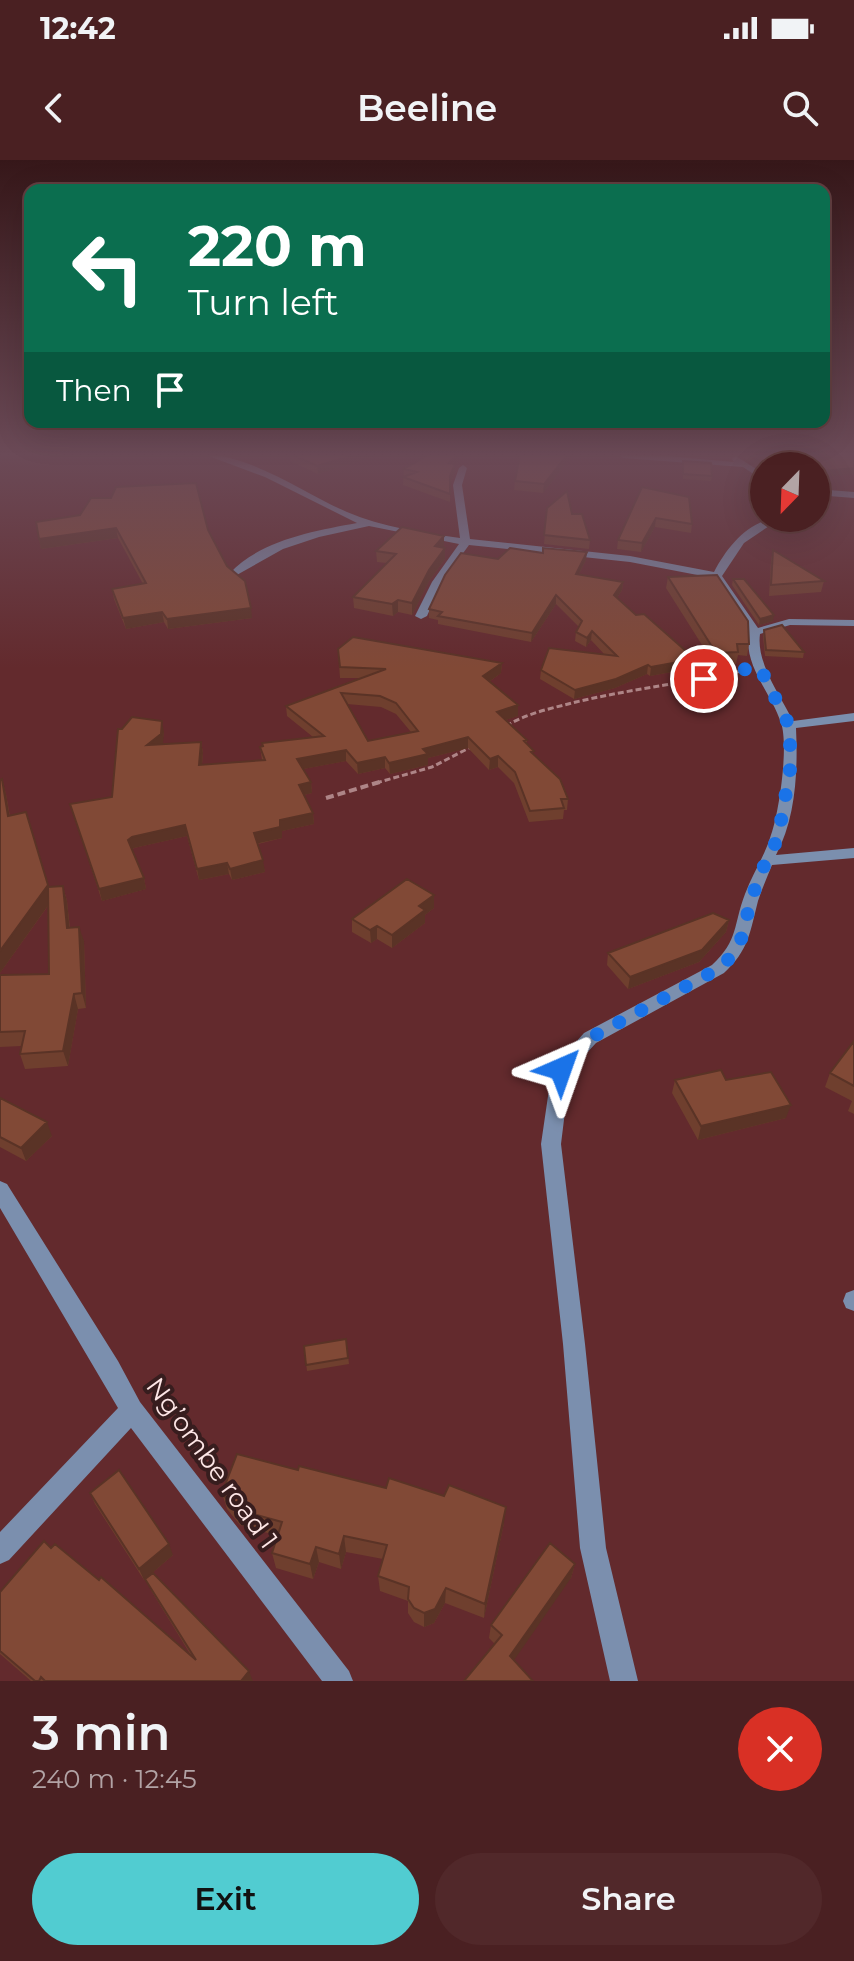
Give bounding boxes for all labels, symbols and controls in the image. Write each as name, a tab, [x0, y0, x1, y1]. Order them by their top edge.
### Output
text: 12:42	[40, 10, 116, 47]
icon: back	[32, 86, 76, 130]
text: Beeline	[357, 86, 497, 130]
icon: search	[778, 86, 822, 130]
text: 220 m	[188, 212, 367, 280]
icon: left	[56, 216, 160, 320]
text: Turn left	[188, 280, 339, 324]
icon: arrive	[148, 368, 192, 412]
text: Then	[56, 372, 132, 409]
north arrow	[750, 452, 830, 532]
map controls	[750, 452, 830, 532]
pin	[670, 645, 738, 713]
icon: arrive	[682, 657, 726, 701]
position arrow	[519, 1027, 603, 1111]
street label: Ng’ombe road 1	[139, 1371, 285, 1555]
text: 3 min	[32, 1704, 170, 1762]
button: close	[738, 1707, 822, 1791]
text: 240 m · 12:45	[32, 1763, 197, 1795]
button: Exit	[32, 1853, 419, 1945]
button: Share	[435, 1853, 822, 1945]

